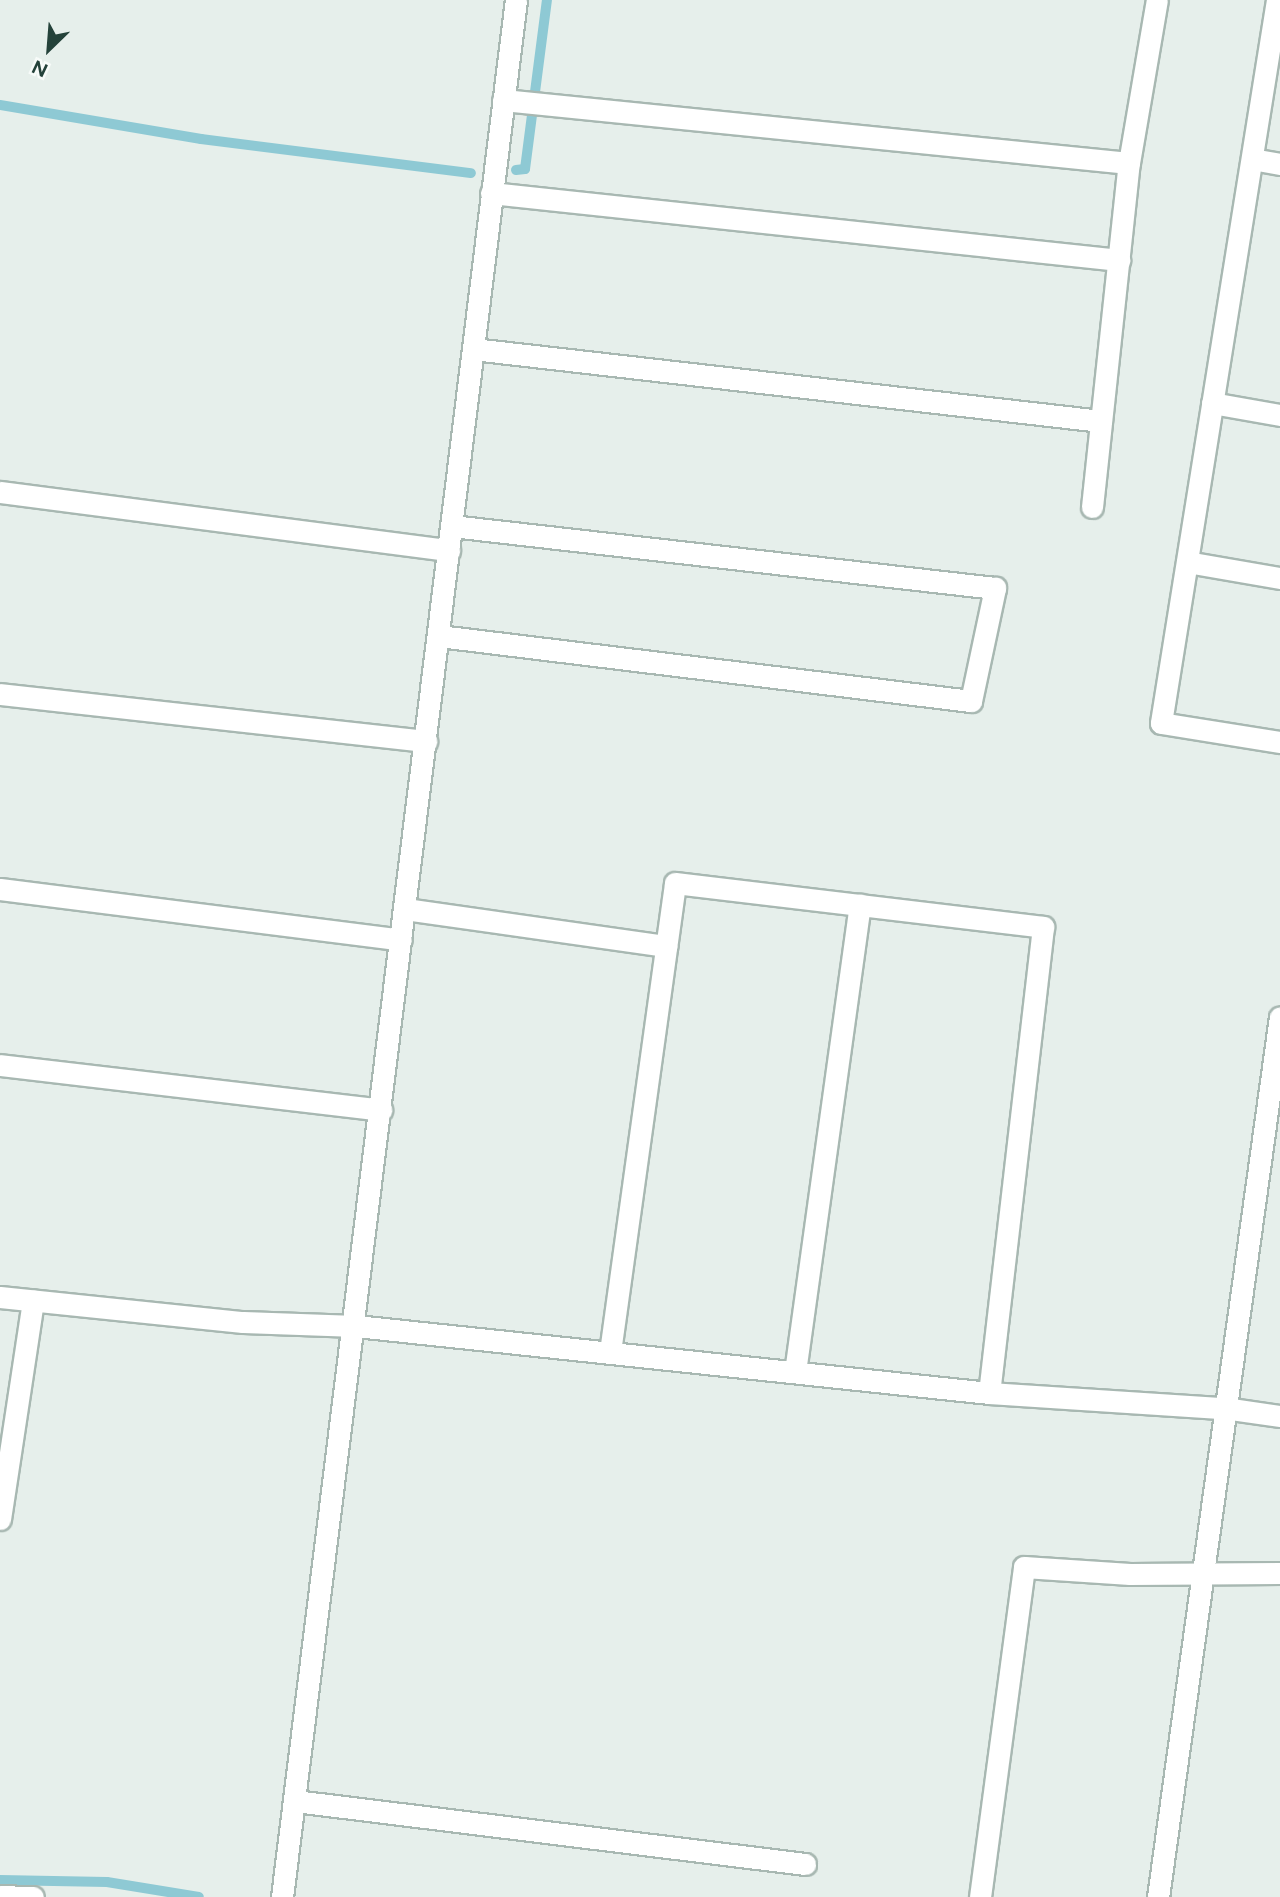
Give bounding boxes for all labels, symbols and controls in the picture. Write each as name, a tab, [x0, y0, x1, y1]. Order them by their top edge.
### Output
north arrow	[14, 14, 84, 84]
text: N	[28, 55, 51, 82]

